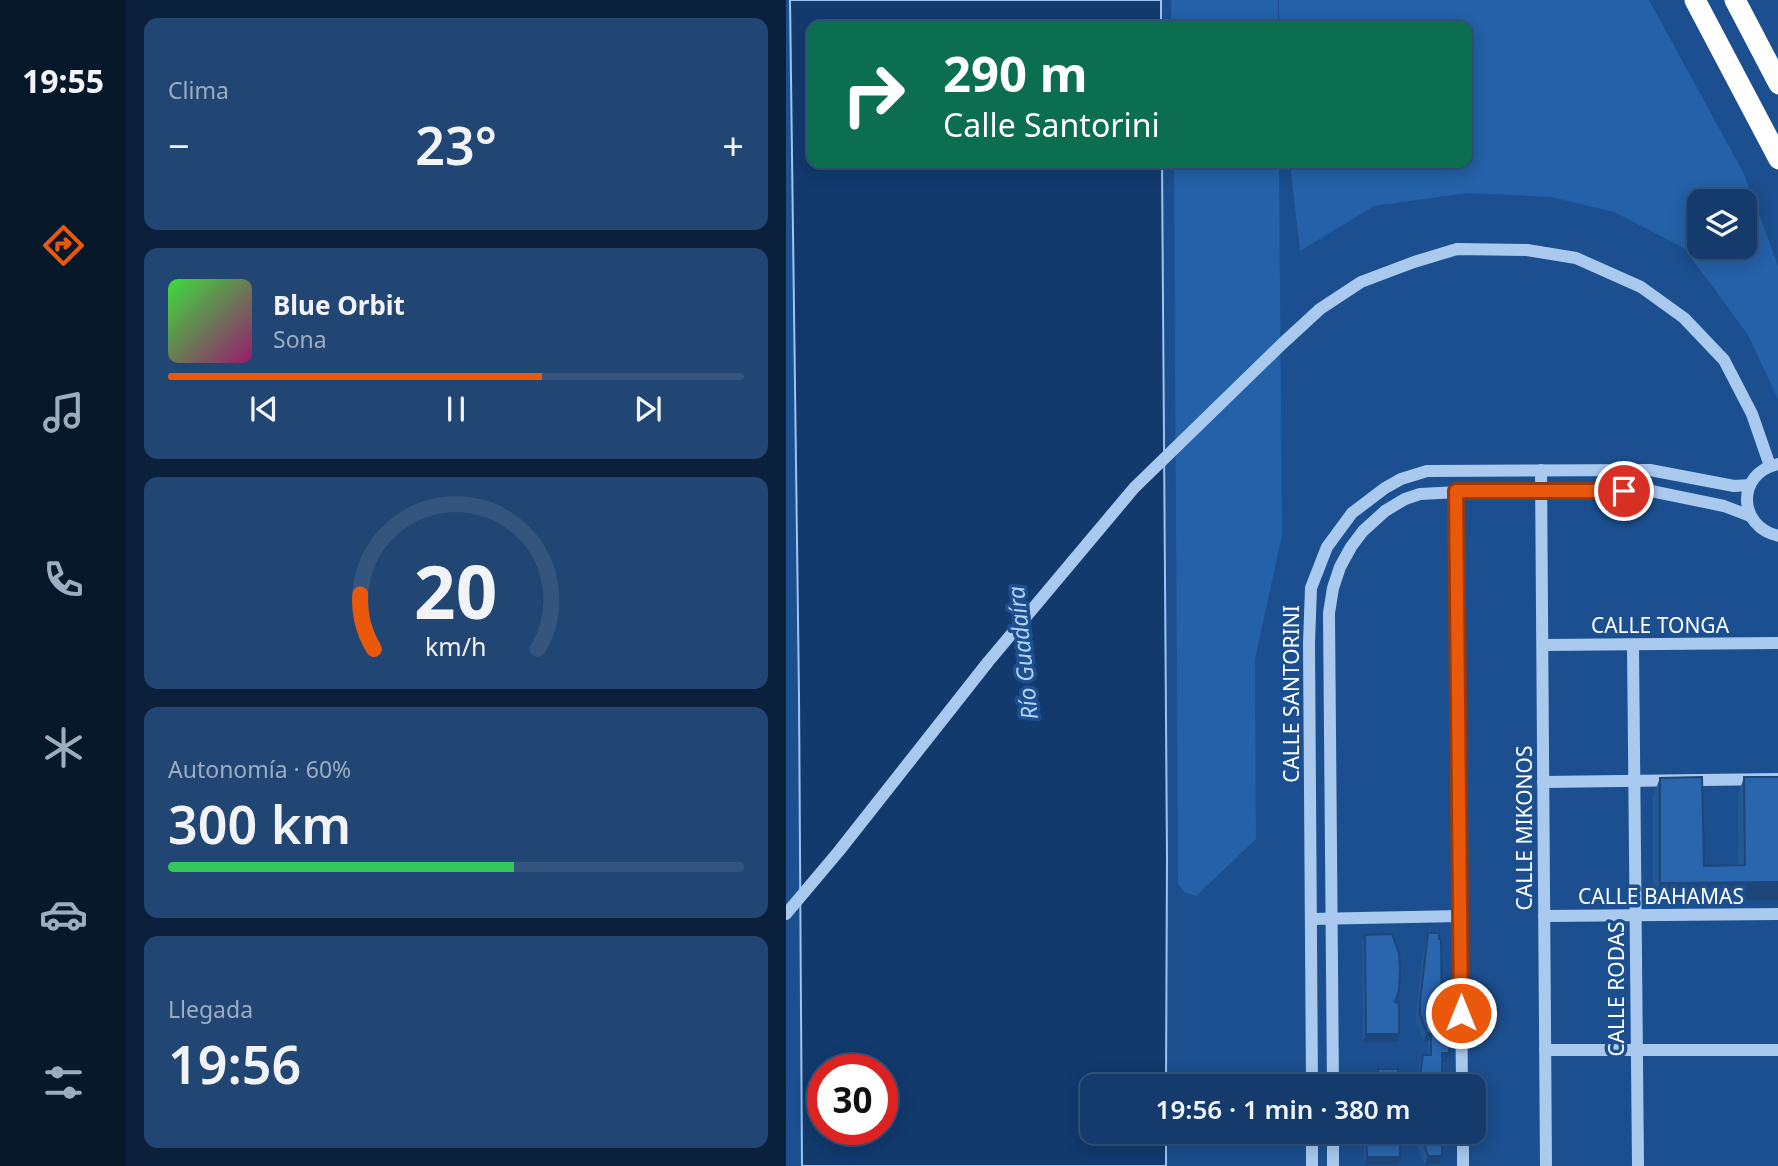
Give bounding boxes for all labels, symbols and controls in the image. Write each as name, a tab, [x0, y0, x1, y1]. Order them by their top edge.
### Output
text: 290 m	[943, 40, 1088, 106]
icon: right	[828, 49, 919, 140]
text: 19:55	[22, 59, 104, 102]
text: Clima	[168, 74, 229, 106]
text: Calle Santorini	[943, 103, 1160, 146]
text: 23°	[415, 109, 497, 180]
text: −	[168, 119, 190, 171]
text: +	[722, 119, 744, 171]
map controls	[1687, 189, 1757, 259]
button: layers	[1687, 189, 1757, 259]
icon: directions	[39, 221, 88, 270]
text: Blue Orbit	[273, 287, 405, 323]
text: Sona	[273, 323, 327, 355]
icon: music	[39, 388, 88, 437]
icon: previous	[245, 390, 283, 428]
icon: pause	[437, 390, 475, 428]
icon: next	[629, 390, 667, 428]
pin	[1594, 461, 1654, 521]
icon: arrive	[1605, 472, 1643, 510]
text: 20	[414, 541, 498, 640]
icon: phone	[39, 555, 88, 604]
water label: Río Guadaíra	[999, 585, 1045, 721]
street label: CALLE SANTORINI	[1277, 605, 1305, 783]
street label: CALLE TONGA	[1591, 611, 1730, 639]
text: km/h	[425, 629, 487, 663]
icon: climate	[39, 723, 88, 772]
street label: CALLE MIKONOS	[1510, 746, 1538, 910]
text: Autonomía · 60%	[168, 753, 351, 785]
text: 300 km	[168, 788, 351, 859]
street label: CALLE BAHAMAS	[1578, 882, 1744, 910]
icon: car	[39, 890, 88, 939]
street label: CALLE RODAS	[1602, 921, 1630, 1057]
position arrow	[1424, 976, 1498, 1050]
text: Llegada	[168, 993, 253, 1025]
text: 19:56	[168, 1028, 301, 1099]
speed limit sign: 30	[807, 1054, 898, 1145]
icon: filters	[39, 1058, 88, 1107]
text: 19:56 · 1 min · 380 m	[1156, 1091, 1410, 1127]

